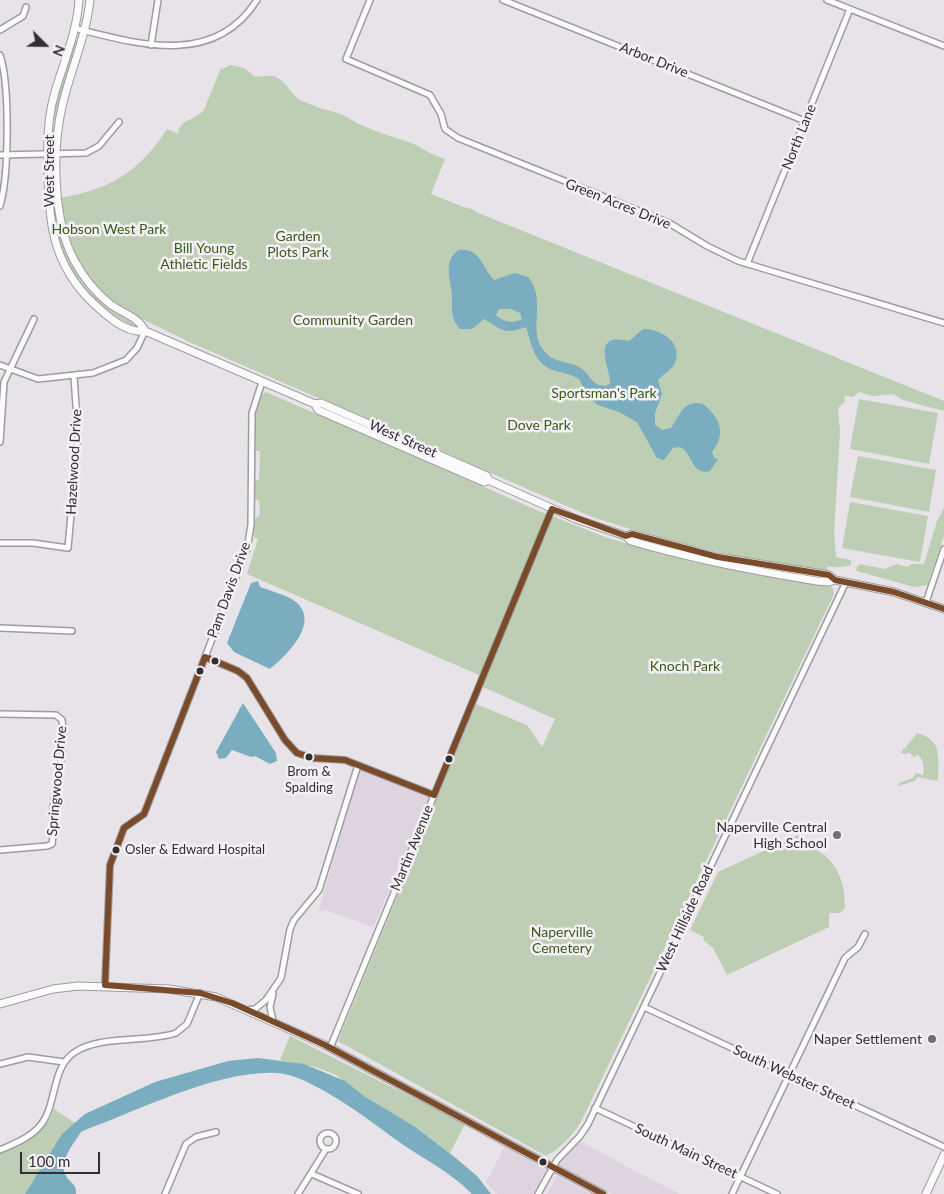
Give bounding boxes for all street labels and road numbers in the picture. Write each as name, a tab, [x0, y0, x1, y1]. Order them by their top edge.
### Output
street label: Arbor Drive	[617, 39, 691, 81]
street label: North Lane	[778, 102, 820, 172]
street label: West Street	[41, 135, 57, 207]
street label: Green Acres Drive	[563, 175, 673, 233]
street label: Hazelwood Drive	[63, 409, 85, 515]
street label: West Street	[366, 417, 440, 461]
street label: Pam Davis Drive	[204, 540, 254, 640]
street label: Springwood Drive	[44, 725, 70, 837]
street label: Martin Avenue	[387, 803, 437, 893]
street label: West Hillside Road	[653, 863, 717, 975]
street label: South Webster Street	[730, 1041, 858, 1113]
street label: South Main Street	[632, 1120, 740, 1182]

